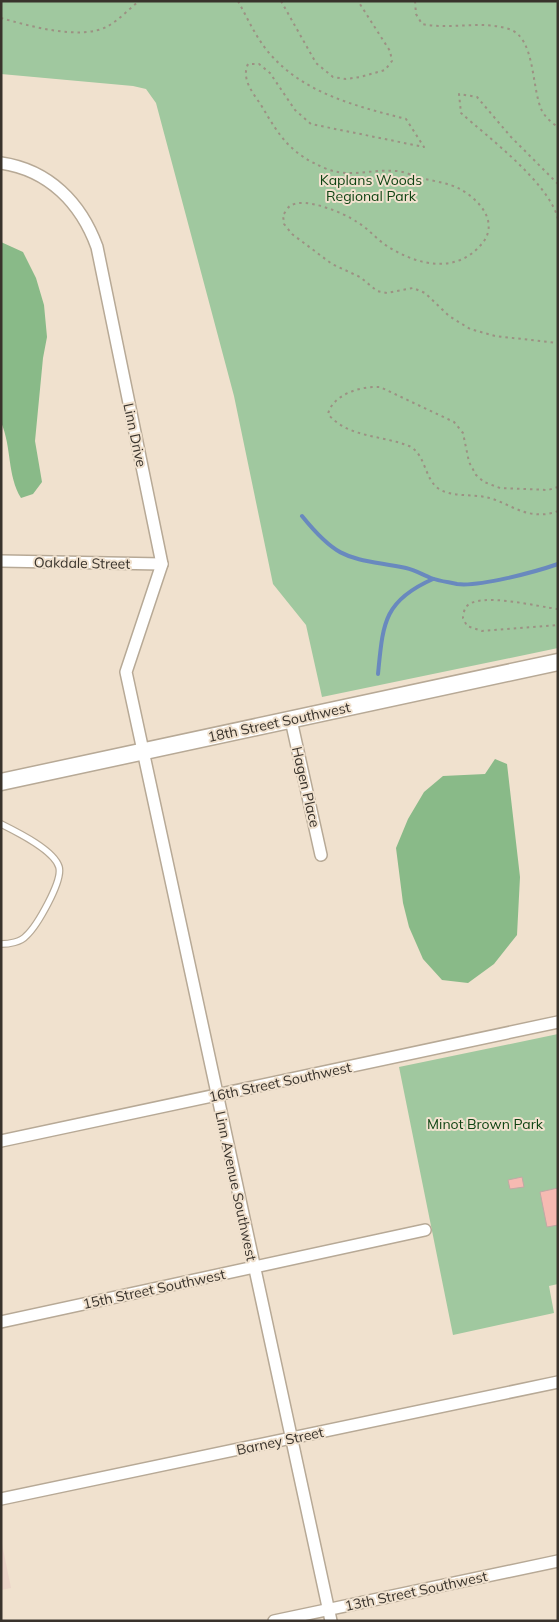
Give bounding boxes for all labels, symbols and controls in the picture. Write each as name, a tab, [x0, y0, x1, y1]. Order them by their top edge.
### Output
park label: Kaplans Woods Regional Park	[320, 171, 422, 205]
street label: Linn Drive	[119, 401, 151, 469]
street label: Oakdale Street	[34, 553, 130, 573]
street label: 18th Street Southwest	[206, 698, 352, 746]
street label: Hagen Place	[288, 745, 324, 829]
street label: 16th Street Southwest	[207, 1058, 353, 1106]
street label: Linn Avenue Southwest	[211, 1109, 261, 1263]
park label: Minot Brown Park	[427, 1115, 544, 1133]
street label: 15th Street Southwest	[81, 1265, 227, 1313]
street label: Barney Street	[235, 1423, 325, 1459]
street label: 13th Street Southwest	[343, 1567, 489, 1615]

